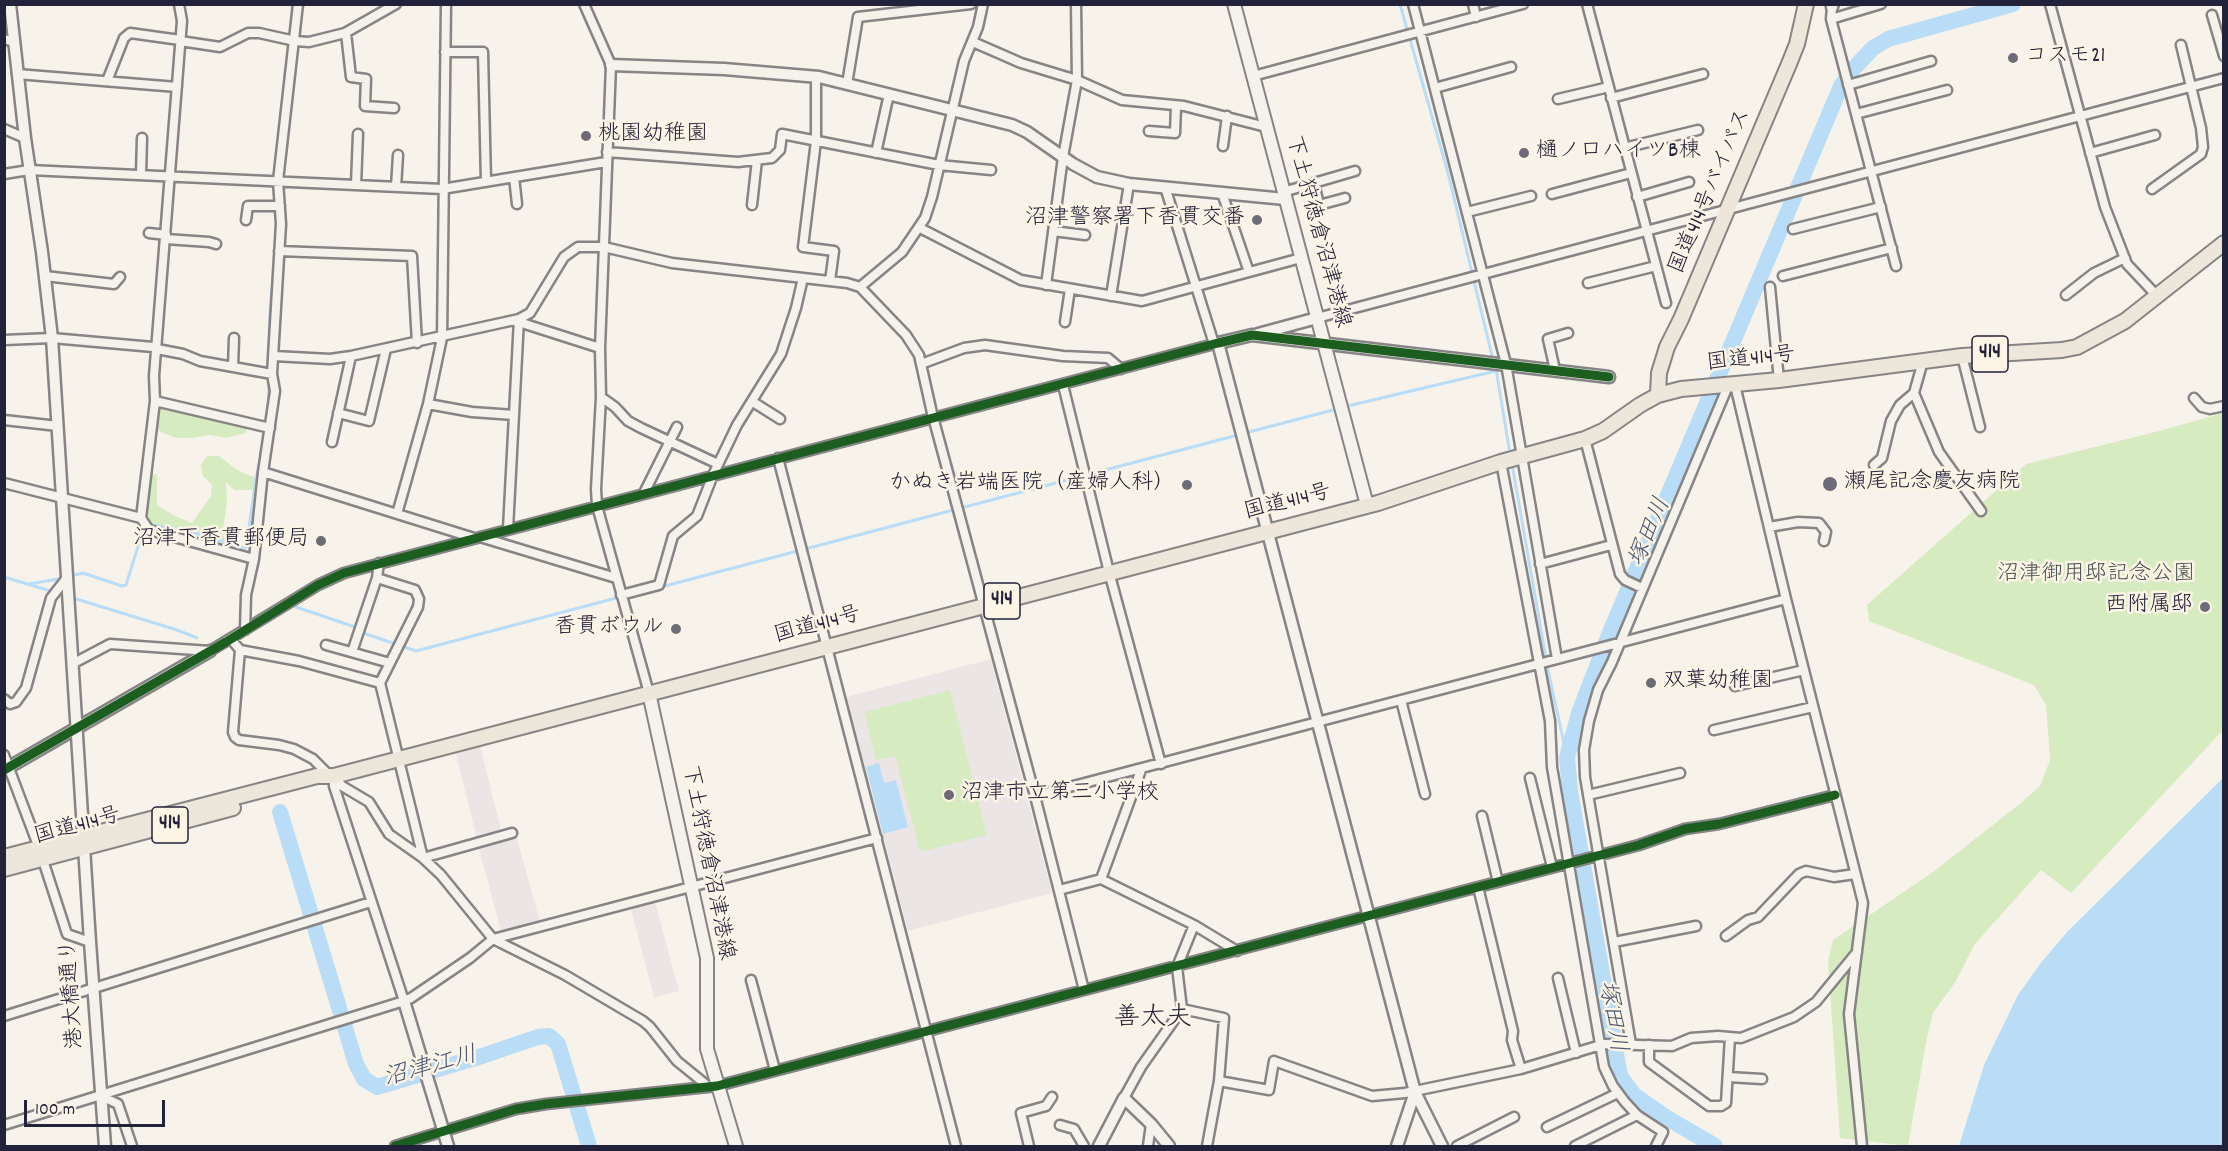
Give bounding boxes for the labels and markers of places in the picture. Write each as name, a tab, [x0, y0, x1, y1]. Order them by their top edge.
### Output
place label: コスモ21	[2025, 45, 2105, 71]
marker: コスモ21	[2006, 51, 2020, 65]
place label: 桃園幼稚園	[598, 123, 708, 149]
marker: 桃園幼稚園	[579, 129, 593, 143]
place label: 樋ノ口ハイツB棟	[1536, 140, 1700, 166]
marker: 樋ノ口ハイツB棟	[1517, 146, 1531, 160]
place label: 沼津警察署下香貫交番	[1025, 207, 1245, 233]
marker: 沼津警察署下香貫交番	[1250, 213, 1264, 227]
place label: 瀬尾記念慶友病院	[1844, 471, 2020, 497]
place label: かぬき岩端医院（産婦人科）	[889, 472, 1175, 498]
marker: 瀬尾記念慶友病院	[1821, 475, 1839, 493]
marker: かぬき岩端医院（産婦人科）	[1180, 478, 1194, 492]
place label: 沼津下香貫郵便局	[133, 528, 309, 554]
marker: 沼津下香貫郵便局	[314, 534, 328, 548]
place label: 西附属邸	[2105, 594, 2193, 620]
marker: 西附属邸	[2198, 600, 2212, 614]
place label: 香貫ボウル	[554, 616, 664, 642]
marker: 香貫ボウル	[669, 622, 683, 636]
place label: 双葉幼稚園	[1663, 670, 1773, 696]
marker: 双葉幼稚園	[1644, 676, 1658, 690]
place label: 沼津市立第三小学校	[961, 782, 1159, 808]
marker: 沼津市立第三小学校	[942, 788, 956, 802]

